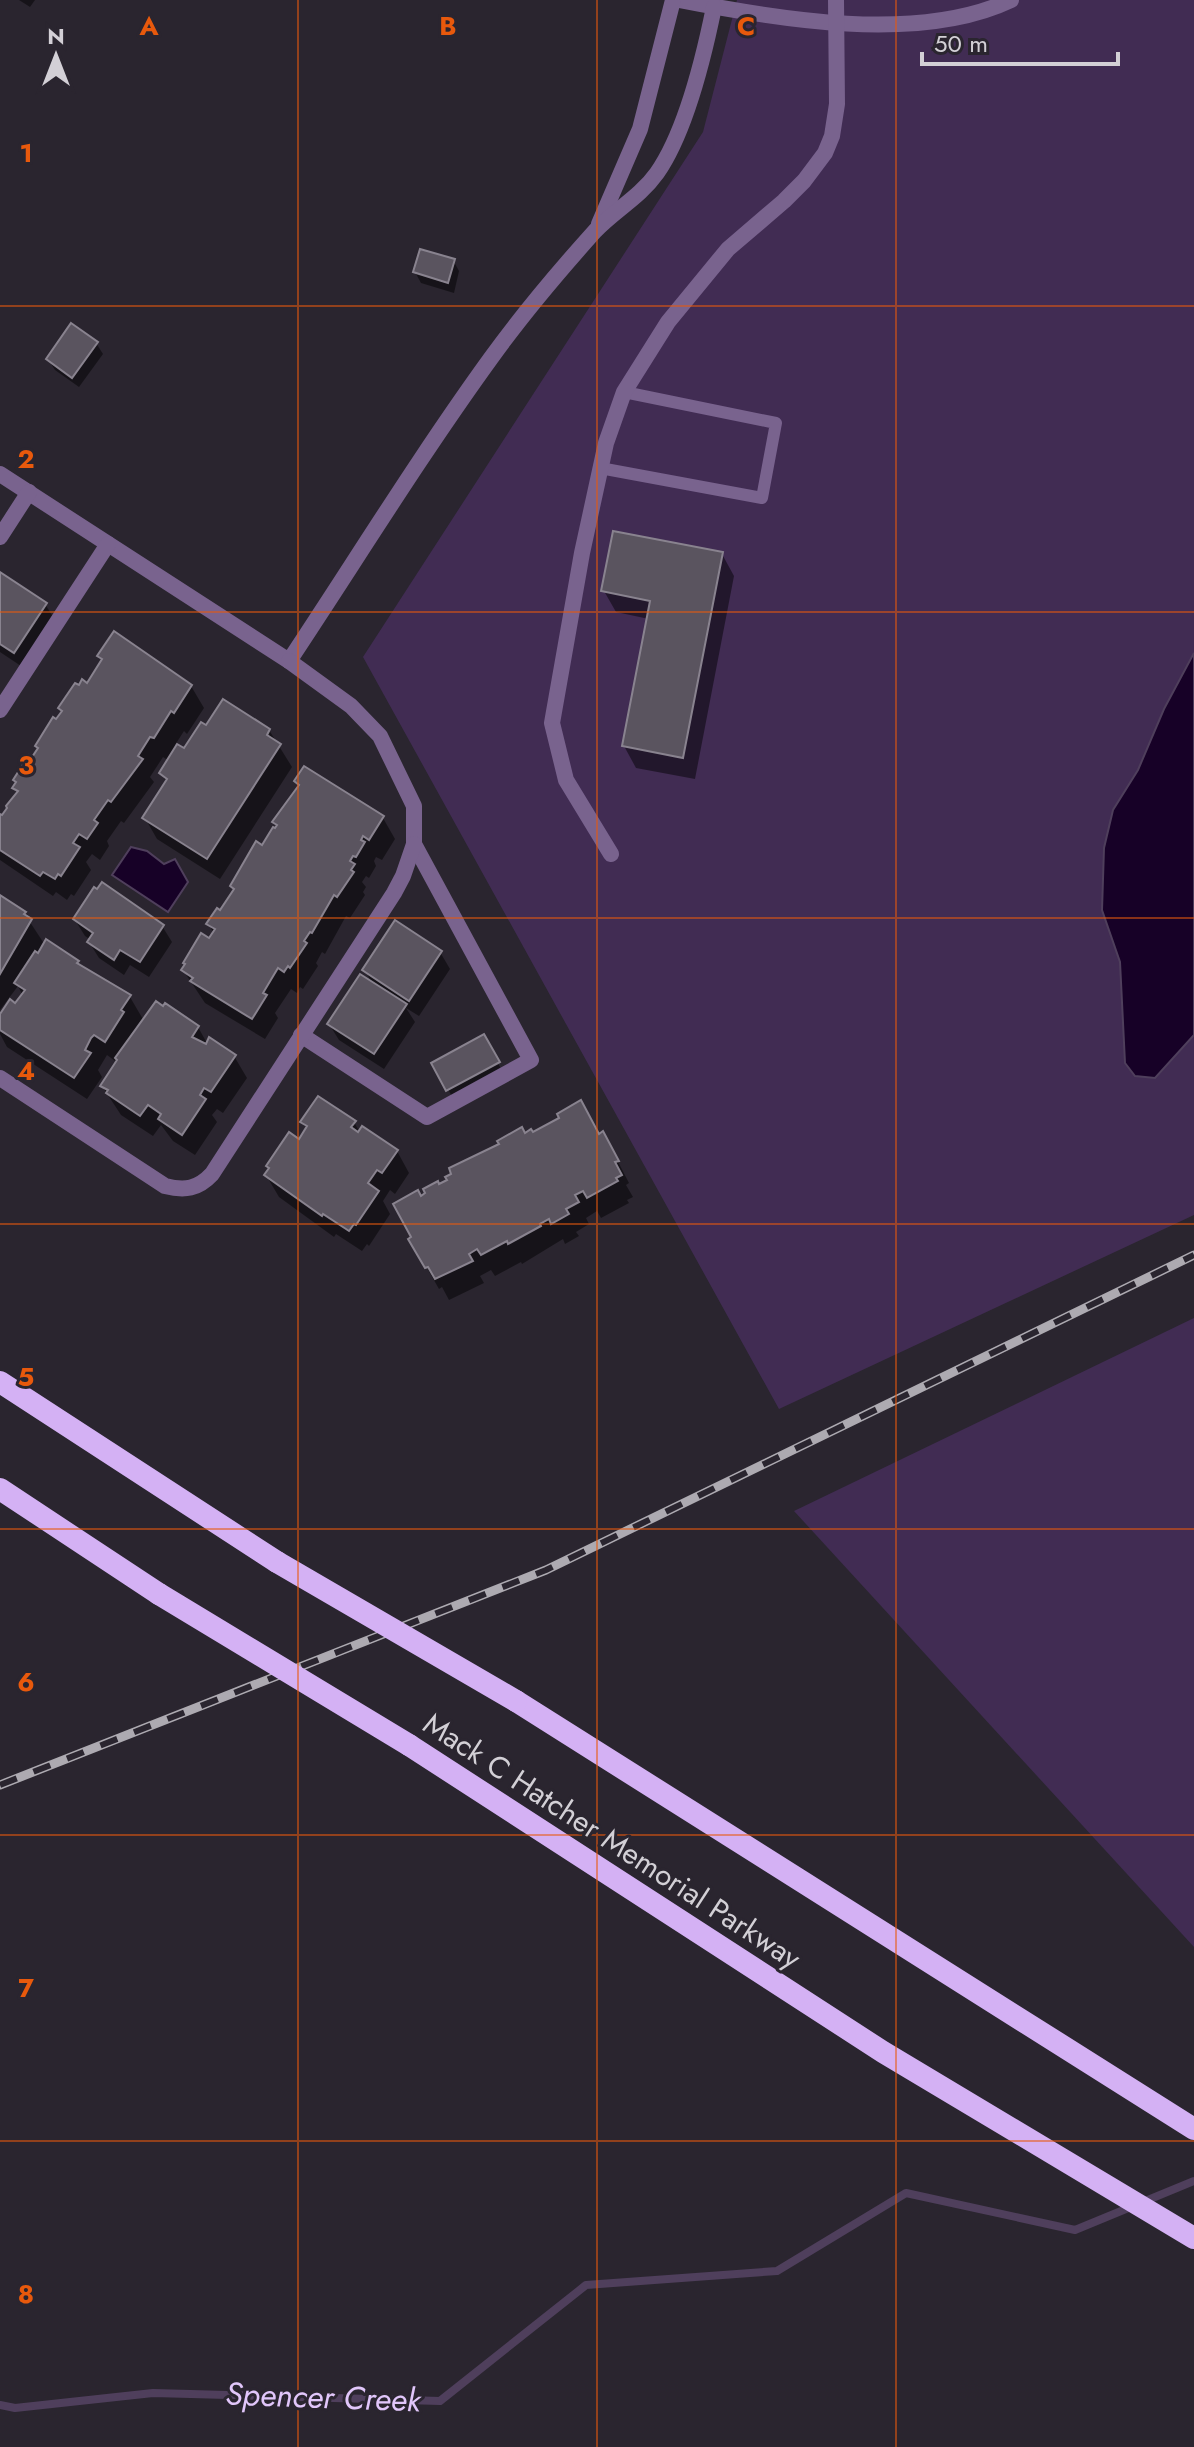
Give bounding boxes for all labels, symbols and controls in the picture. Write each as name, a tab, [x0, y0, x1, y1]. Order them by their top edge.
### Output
text: A	[138, 7, 159, 45]
text: B	[439, 7, 457, 45]
text: C	[737, 7, 755, 45]
north arrow	[16, 16, 96, 96]
scale bar	[922, 16, 1118, 66]
text: N	[47, 20, 65, 52]
text: 50 m	[934, 26, 988, 61]
text: 1	[19, 134, 33, 172]
text: 2	[17, 440, 35, 478]
text: 3	[18, 746, 34, 784]
text: 4	[17, 1052, 35, 1090]
text: 5	[18, 1358, 34, 1396]
text: 6	[17, 1663, 35, 1701]
street label: Mack C Hatcher Memorial Parkway	[415, 1702, 810, 1980]
text: 7	[18, 1969, 34, 2007]
text: 8	[18, 2275, 34, 2313]
water label: Spencer Creek	[225, 2371, 423, 2423]

